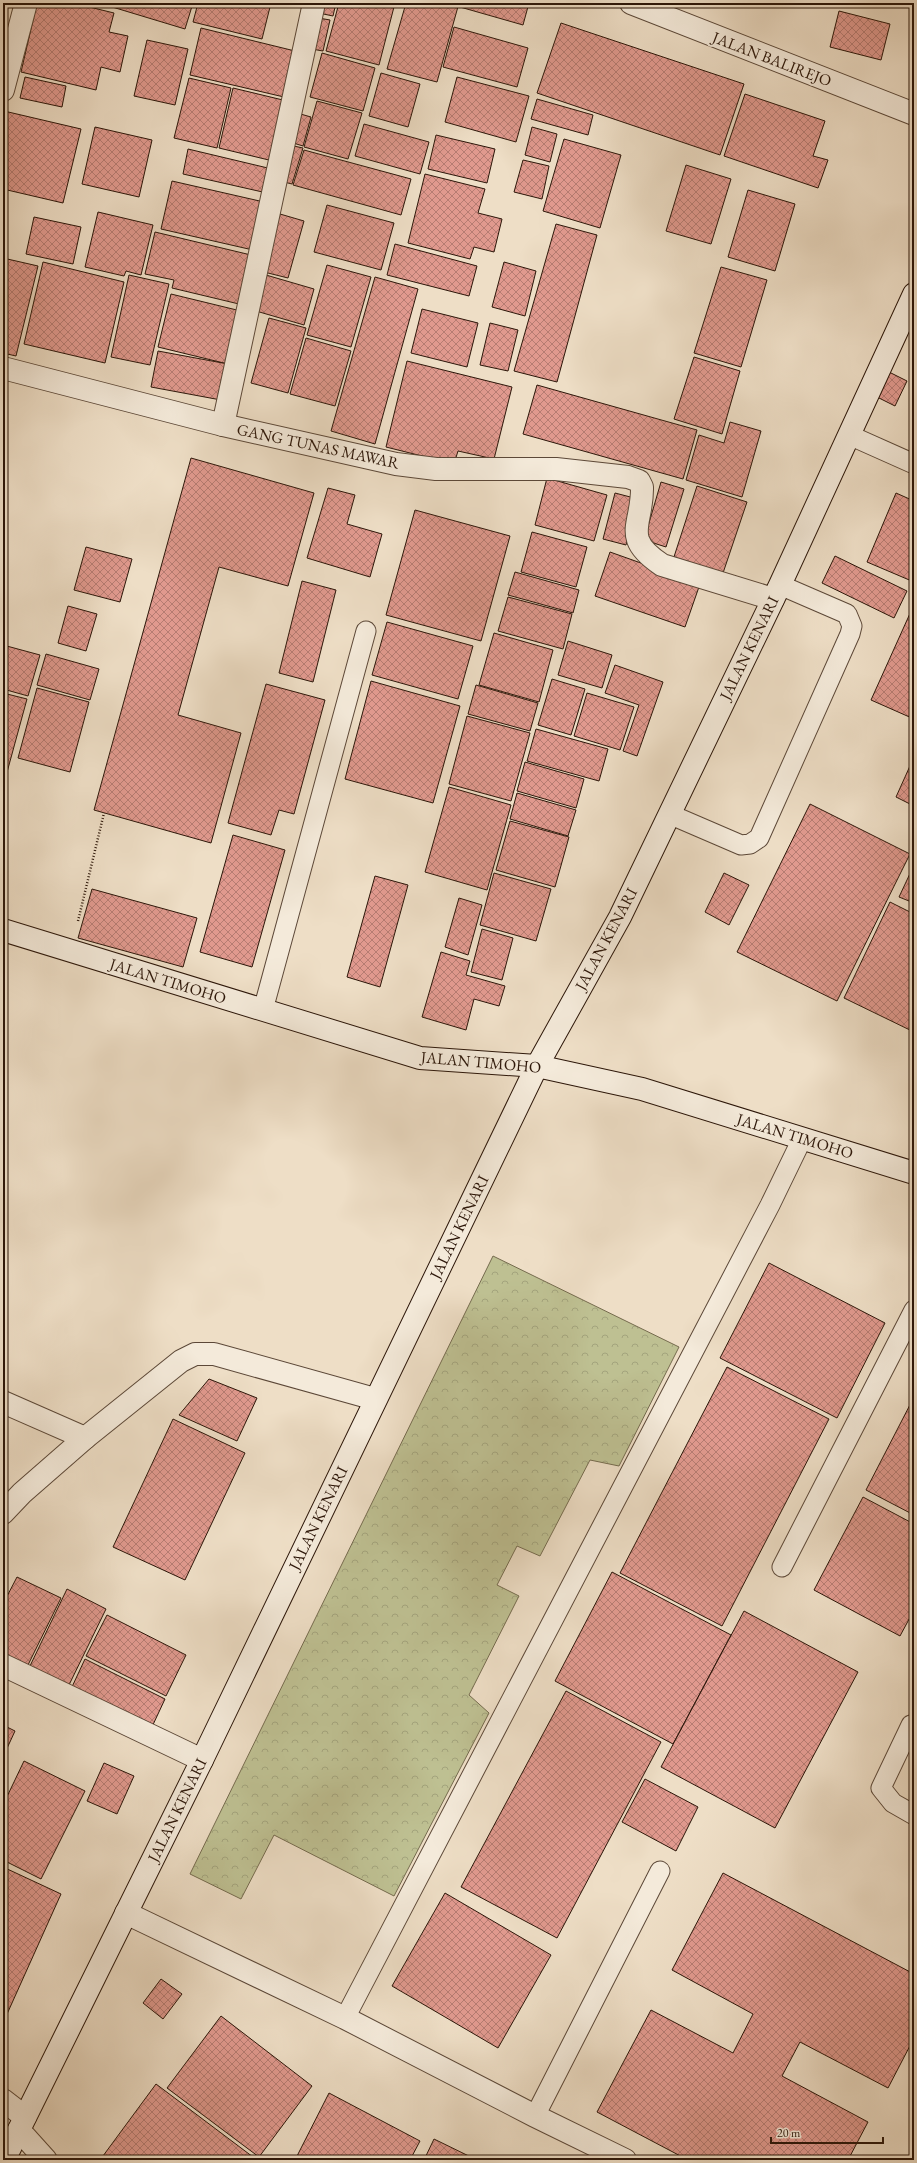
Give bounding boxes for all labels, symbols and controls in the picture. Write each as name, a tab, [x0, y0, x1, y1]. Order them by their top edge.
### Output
street label: JALAN BALIREJO	[707, 26, 835, 91]
street label: GANG TUNAS MAWAR	[235, 419, 402, 474]
street label: JALAN KENARI	[714, 592, 784, 705]
street label: JALAN KENARI	[569, 884, 642, 996]
street label: JALAN TIMOHO	[105, 953, 229, 1009]
street label: JALAN TIMOHO	[418, 1046, 542, 1078]
street label: JALAN TIMOHO	[732, 1108, 856, 1164]
street label: JALAN KENARI	[424, 1171, 494, 1284]
street label: JALAN KENARI	[283, 1462, 353, 1575]
street label: JALAN KENARI	[142, 1754, 212, 1867]
scale bar	[771, 2119, 883, 2145]
text: 20 m	[777, 2125, 801, 2141]

